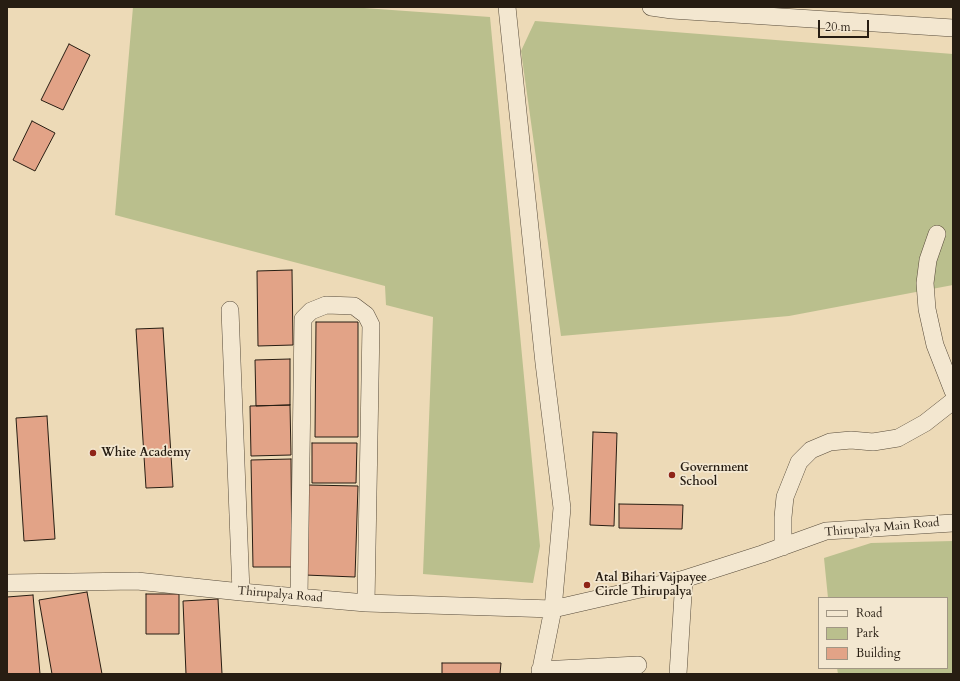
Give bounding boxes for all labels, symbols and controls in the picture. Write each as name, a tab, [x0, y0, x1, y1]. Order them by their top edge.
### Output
scale bar	[820, 12, 871, 38]
text: 20 m	[825, 19, 851, 35]
place label: White Academy	[101, 446, 191, 460]
marker: White Academy	[88, 448, 98, 458]
place label: Government School	[680, 461, 748, 489]
marker: Government School	[667, 470, 677, 480]
street label: Thirupalya Main Road	[824, 516, 940, 540]
place label: Atal Bihari Vajpayee Circle Thirupalya	[595, 571, 707, 599]
marker: Atal Bihari Vajpayee Circle Thirupalya	[582, 580, 592, 590]
street label: Thirupalya Road	[237, 584, 323, 606]
legend	[818, 597, 948, 669]
text: Road	[856, 605, 882, 621]
text: Park	[856, 625, 879, 641]
text: Building	[856, 645, 900, 661]

